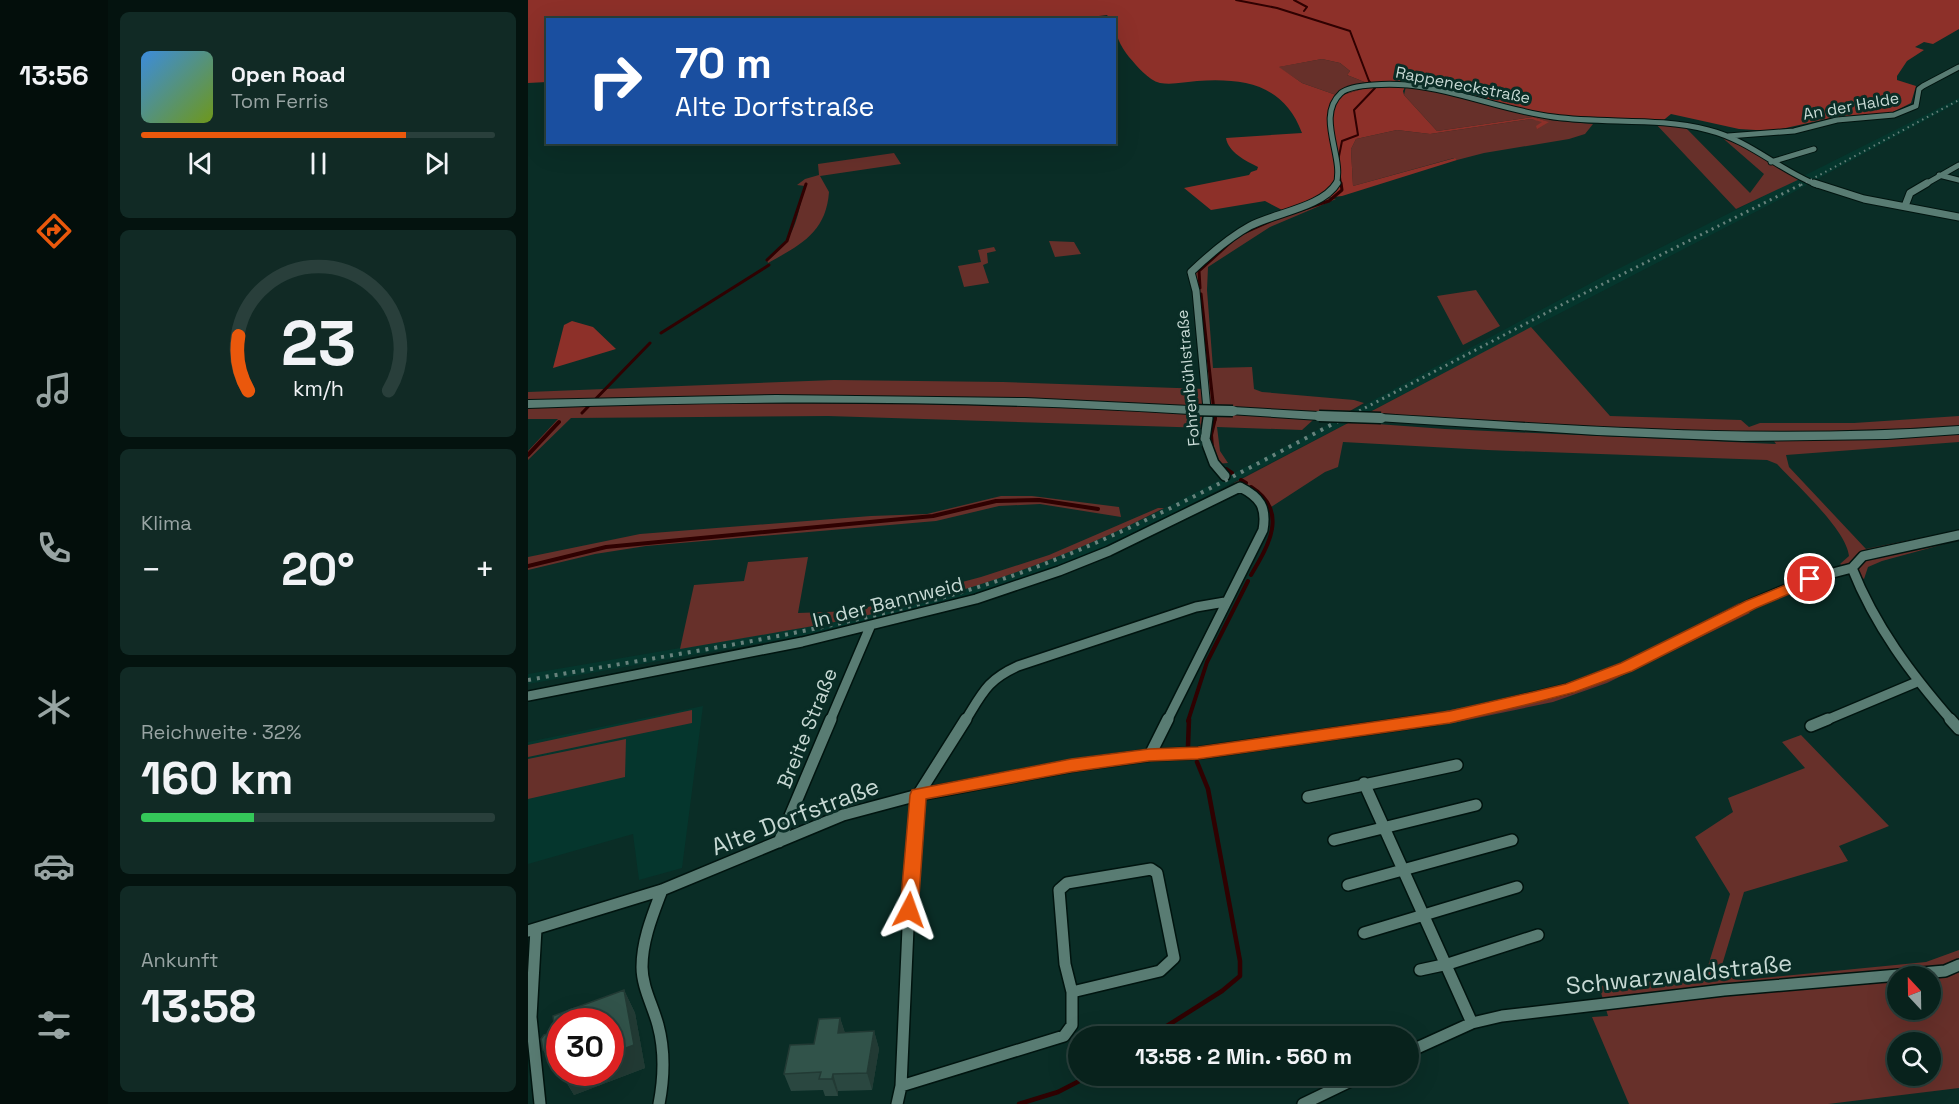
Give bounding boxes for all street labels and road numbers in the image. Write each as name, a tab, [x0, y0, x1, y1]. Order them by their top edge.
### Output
street label: Rappeneckstraße	[1394, 62, 1532, 108]
street label: An der Halde	[1801, 87, 1901, 125]
street label: Fohrenbühlstraße	[1172, 309, 1204, 447]
street label: In der Bannweid	[810, 571, 966, 633]
street label: Breite Straße	[771, 664, 843, 792]
street label: Alte Dorfstraße	[707, 770, 883, 862]
street label: Schwarzwaldstraße	[1564, 947, 1794, 1001]

